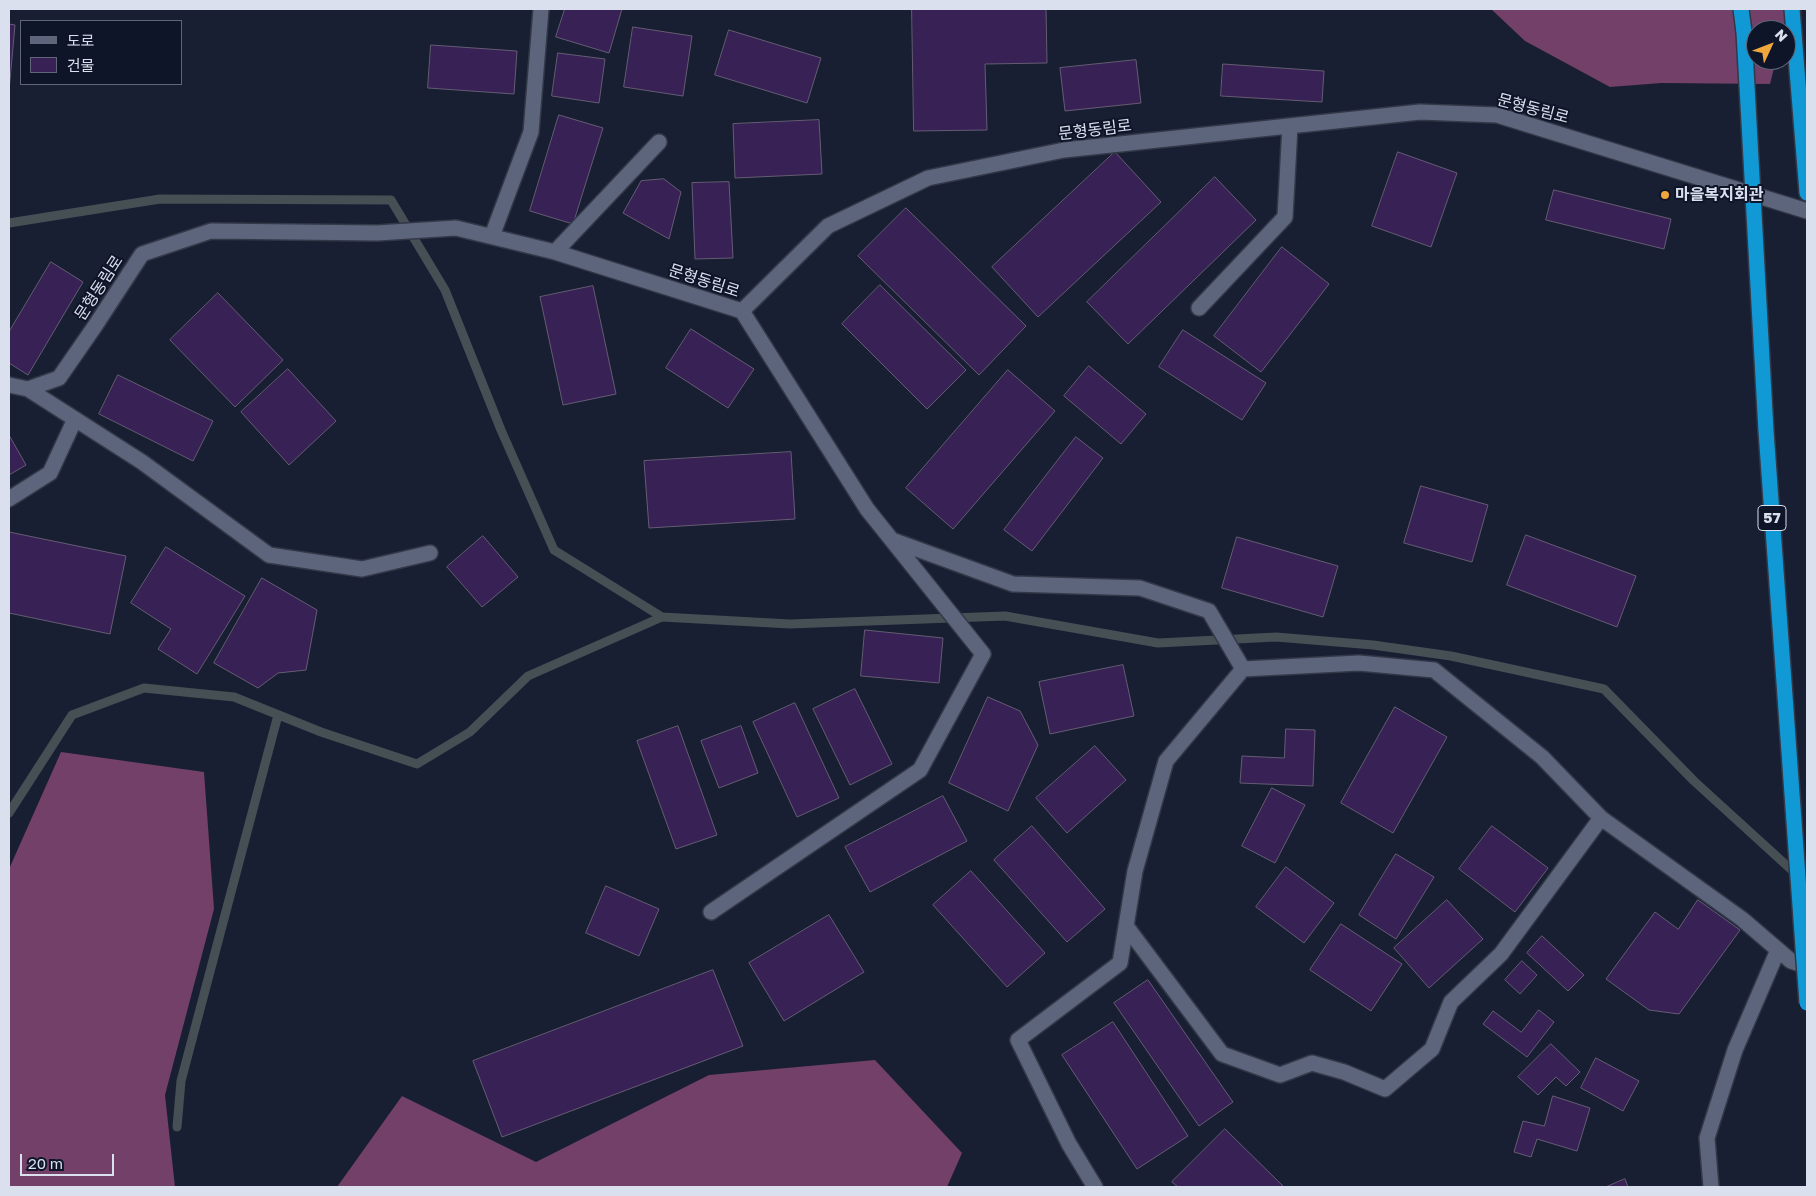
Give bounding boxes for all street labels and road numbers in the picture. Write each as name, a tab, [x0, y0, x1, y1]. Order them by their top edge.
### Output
street label: 문형동림로	[1495, 90, 1571, 128]
street label: 문형동림로	[1057, 116, 1133, 144]
street label: 문형동림로	[71, 252, 127, 324]
street label: 문형동림로	[666, 260, 742, 302]
road number: 57	[1758, 506, 1786, 530]

